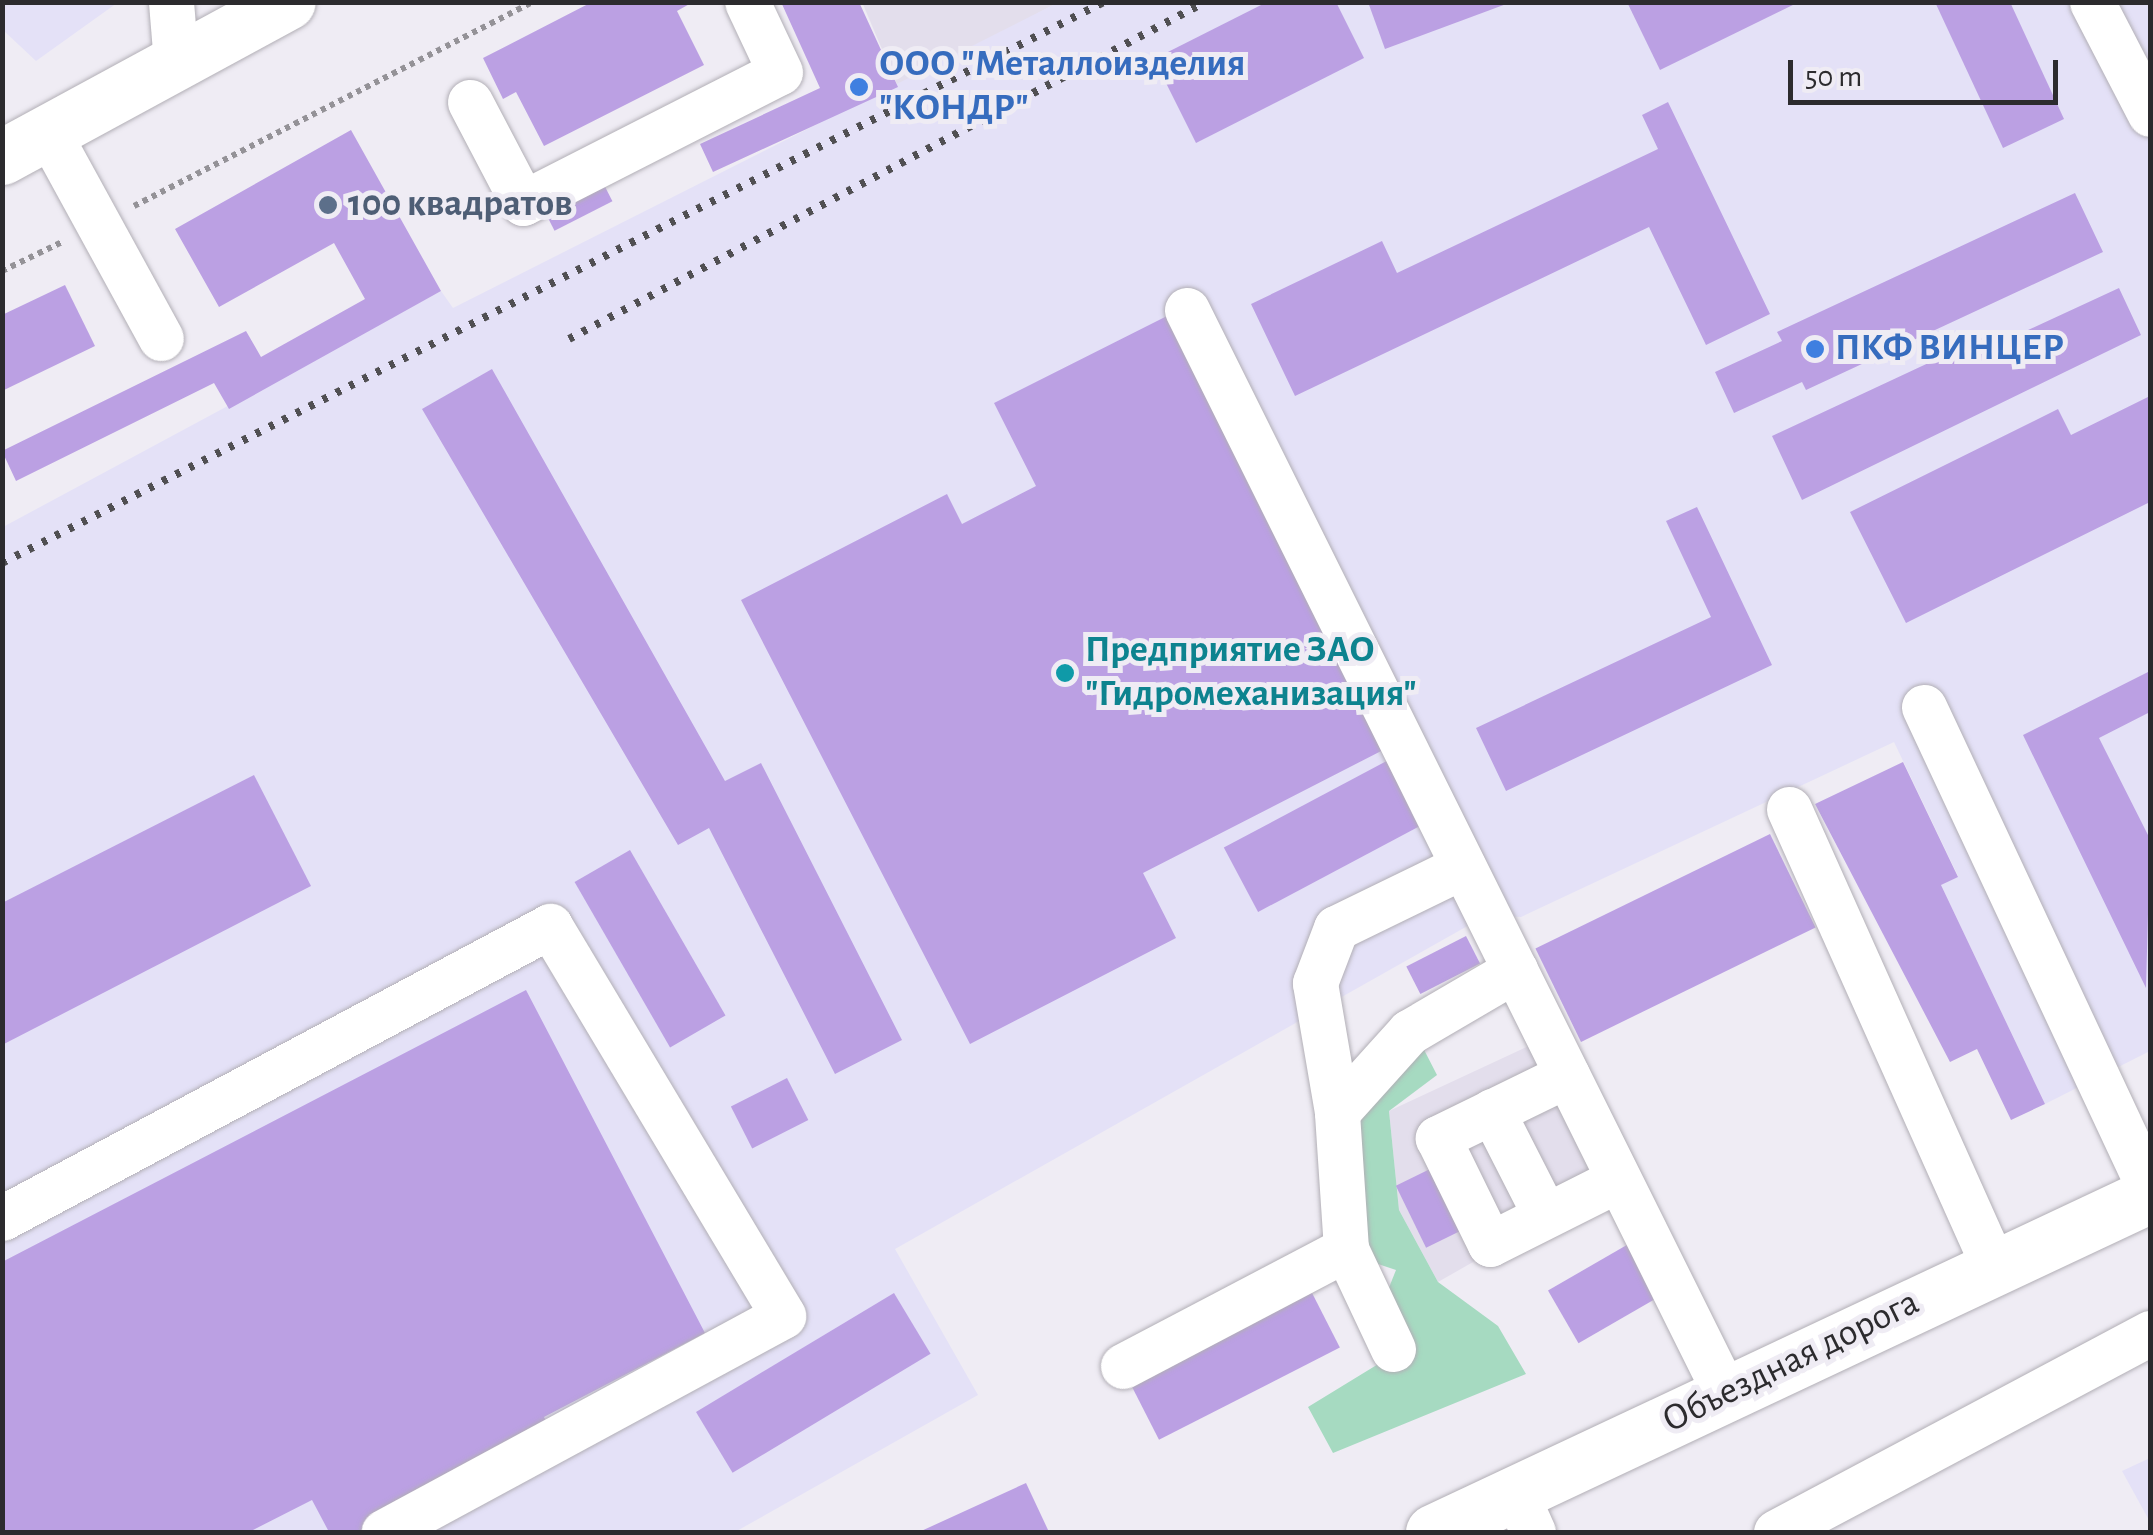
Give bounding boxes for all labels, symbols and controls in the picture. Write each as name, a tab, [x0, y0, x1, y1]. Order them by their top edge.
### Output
scale bar	[1793, 40, 2063, 102]
place label: ООО "Металлоизделия "КОНДР"	[879, 42, 1245, 132]
text: 50 m	[1805, 62, 1862, 92]
marker: ООО "Металлоизделия "КОНДР"	[848, 76, 870, 98]
place label: 100 квадратов	[348, 182, 572, 228]
marker: 100 квадратов	[317, 194, 339, 216]
place label: ПКФ ВИНЦЕР	[1835, 326, 2064, 372]
marker: ПКФ ВИНЦЕР	[1804, 338, 1826, 360]
place label: Предприятие ЗАО "Гидромеханизация"	[1085, 628, 1417, 718]
marker: Предприятие ЗАО "Гидромеханизация"	[1054, 662, 1076, 684]
street label: Объездная дорога	[1655, 1280, 1927, 1444]

